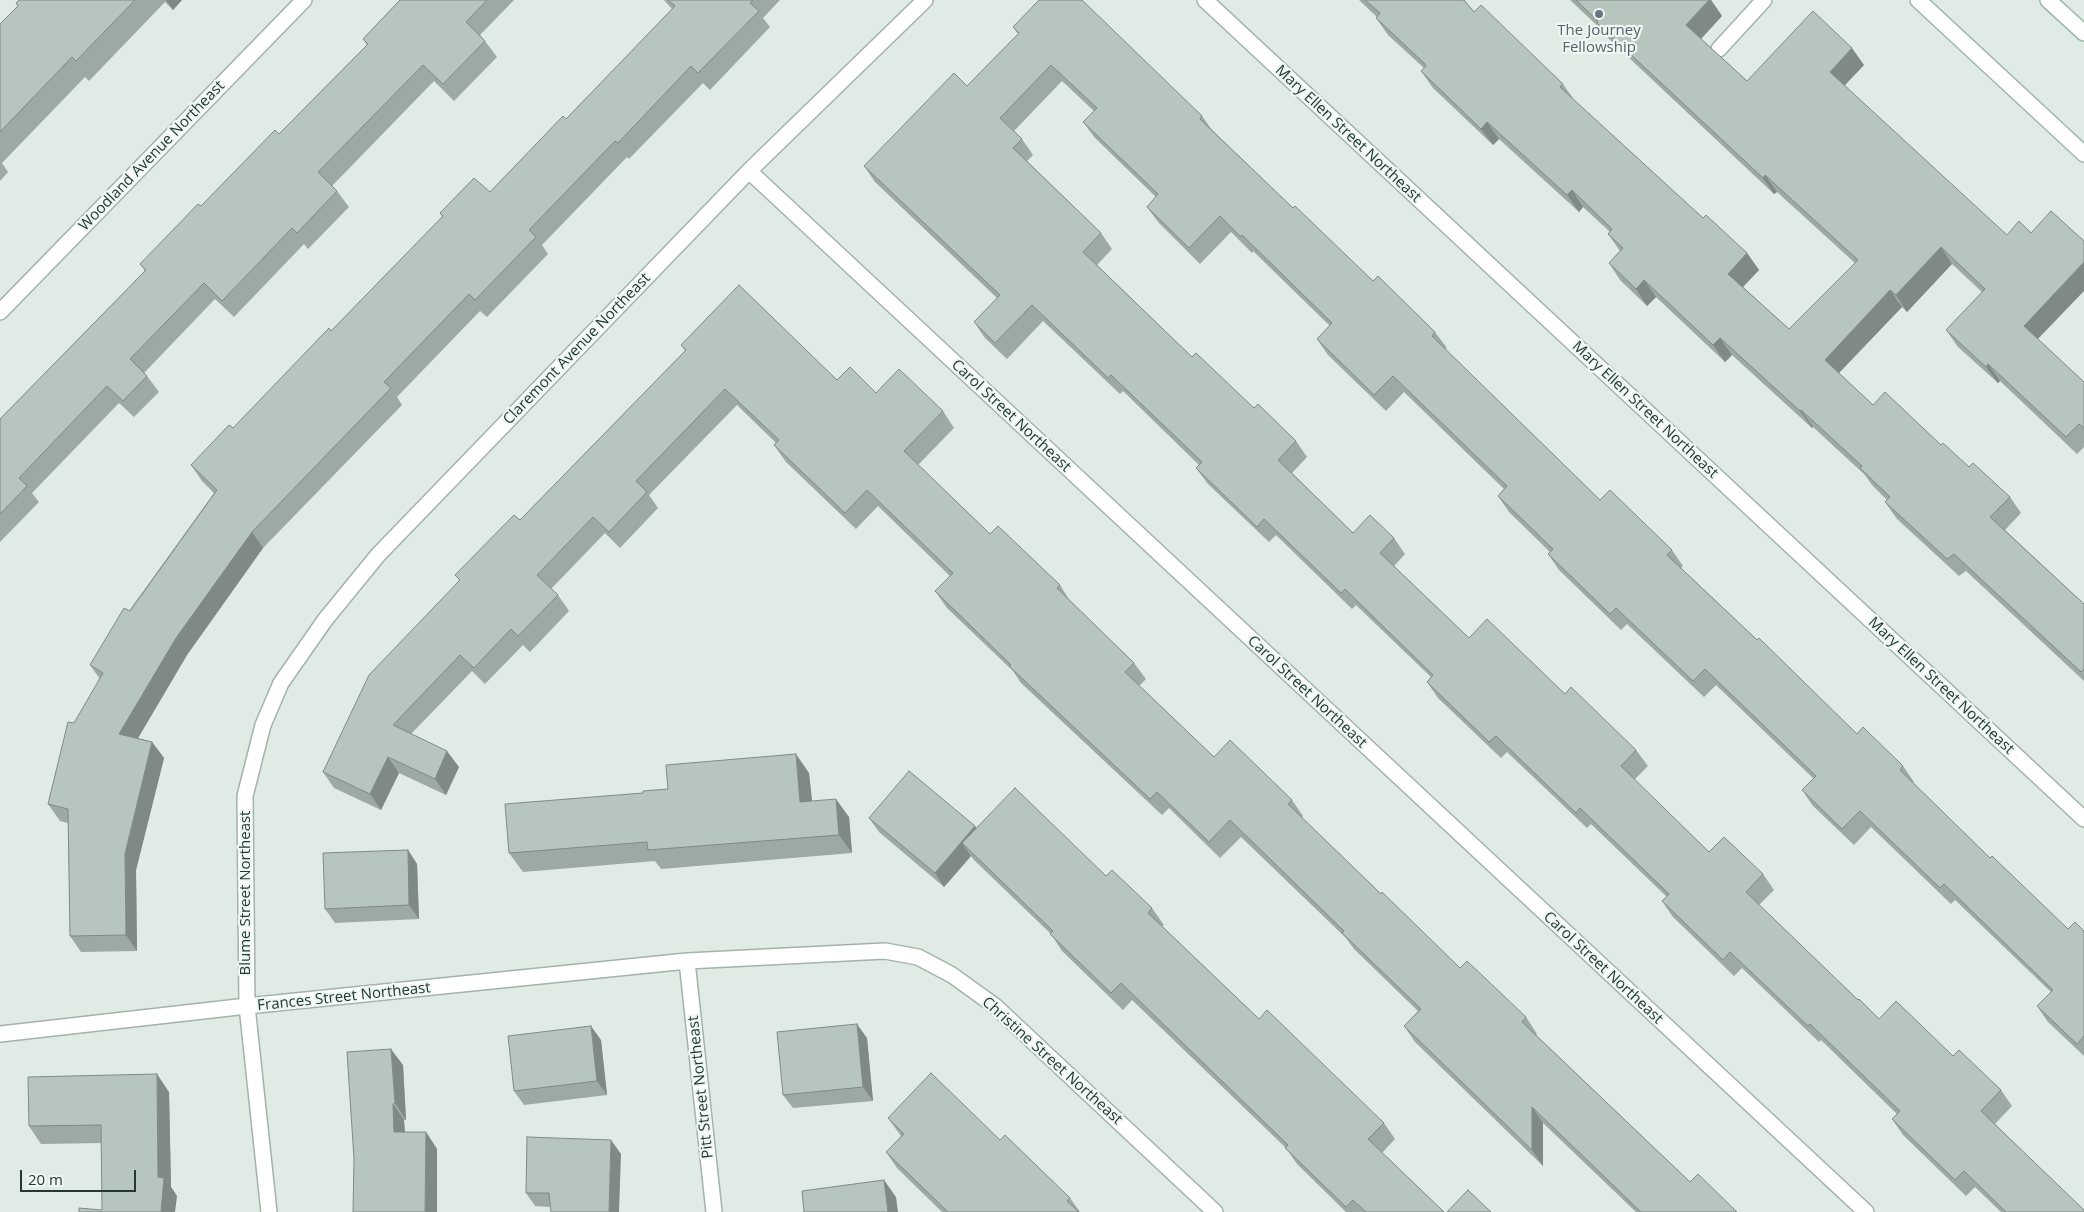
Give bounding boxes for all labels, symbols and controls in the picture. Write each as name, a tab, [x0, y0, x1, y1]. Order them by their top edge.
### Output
marker: The Journey Fellowship	[1593, 8, 1605, 20]
place label: The Journey Fellowship	[1557, 22, 1641, 57]
street label: Mary Ellen Street Northeast	[1271, 62, 1425, 206]
street label: Woodland Avenue Northeast	[75, 77, 229, 235]
street label: Claremont Avenue Northeast	[500, 269, 654, 429]
street label: Mary Ellen Street Northeast	[1568, 338, 1722, 482]
street label: Carol Street Northeast	[948, 356, 1074, 476]
street label: Mary Ellen Street Northeast	[1864, 614, 2018, 758]
street label: Carol Street Northeast	[1244, 632, 1370, 752]
street label: Blume Street Northeast	[237, 811, 255, 975]
street label: Carol Street Northeast	[1540, 908, 1666, 1028]
street label: Frances Street Northeast	[256, 979, 432, 1015]
street label: Christine Street Northeast	[978, 993, 1126, 1129]
street label: Pitt Street Northeast	[685, 1015, 717, 1159]
scale bar	[22, 1160, 139, 1192]
text: 20 m	[28, 1169, 63, 1189]

